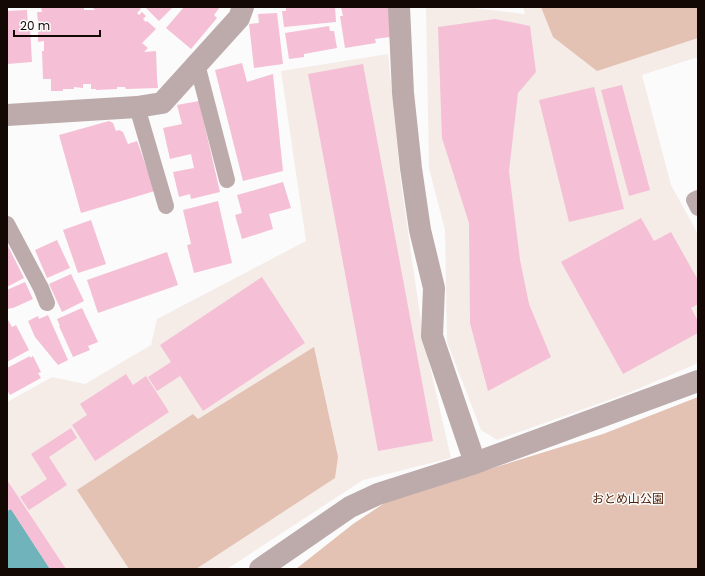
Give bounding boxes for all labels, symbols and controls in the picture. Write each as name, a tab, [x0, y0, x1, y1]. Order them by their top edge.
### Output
scale bar	[14, 12, 100, 38]
text: 20 m	[20, 17, 50, 34]
park label: おとめ山公園	[592, 490, 664, 507]

